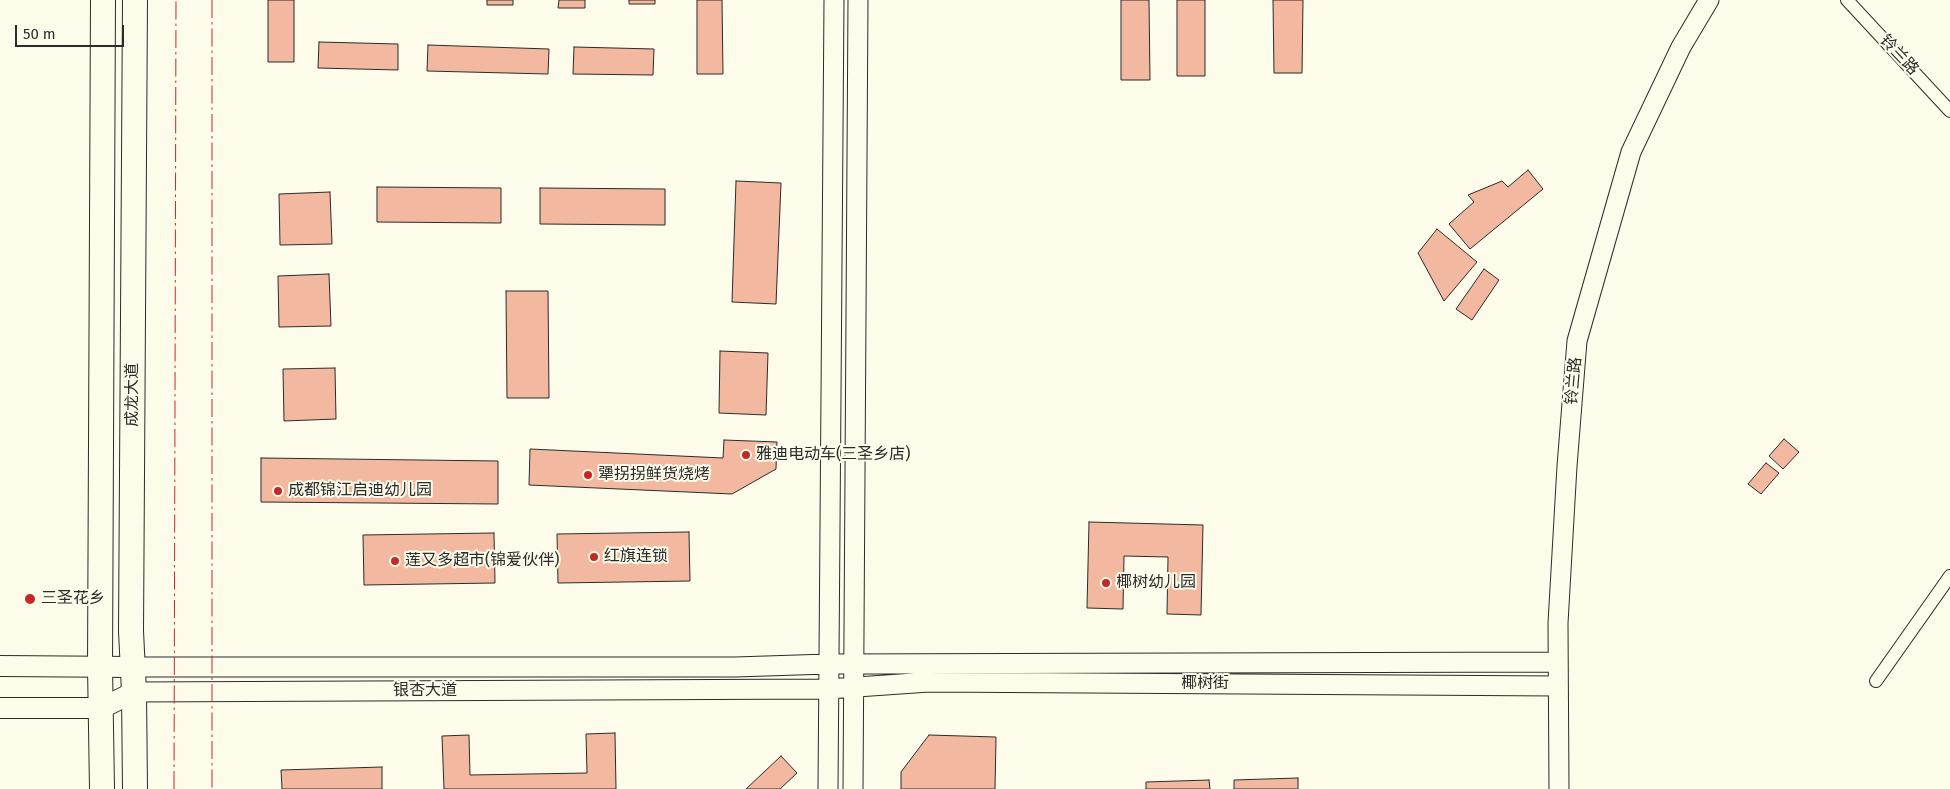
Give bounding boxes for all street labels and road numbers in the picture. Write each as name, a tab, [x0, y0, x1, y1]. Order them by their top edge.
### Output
street label: 铃兰路	[1876, 31, 1922, 79]
street label: 铃兰路	[1562, 356, 1586, 406]
street label: 成龙大道	[123, 363, 143, 427]
street label: 椰树街	[1181, 674, 1229, 694]
street label: 银杏大道	[393, 681, 457, 701]

